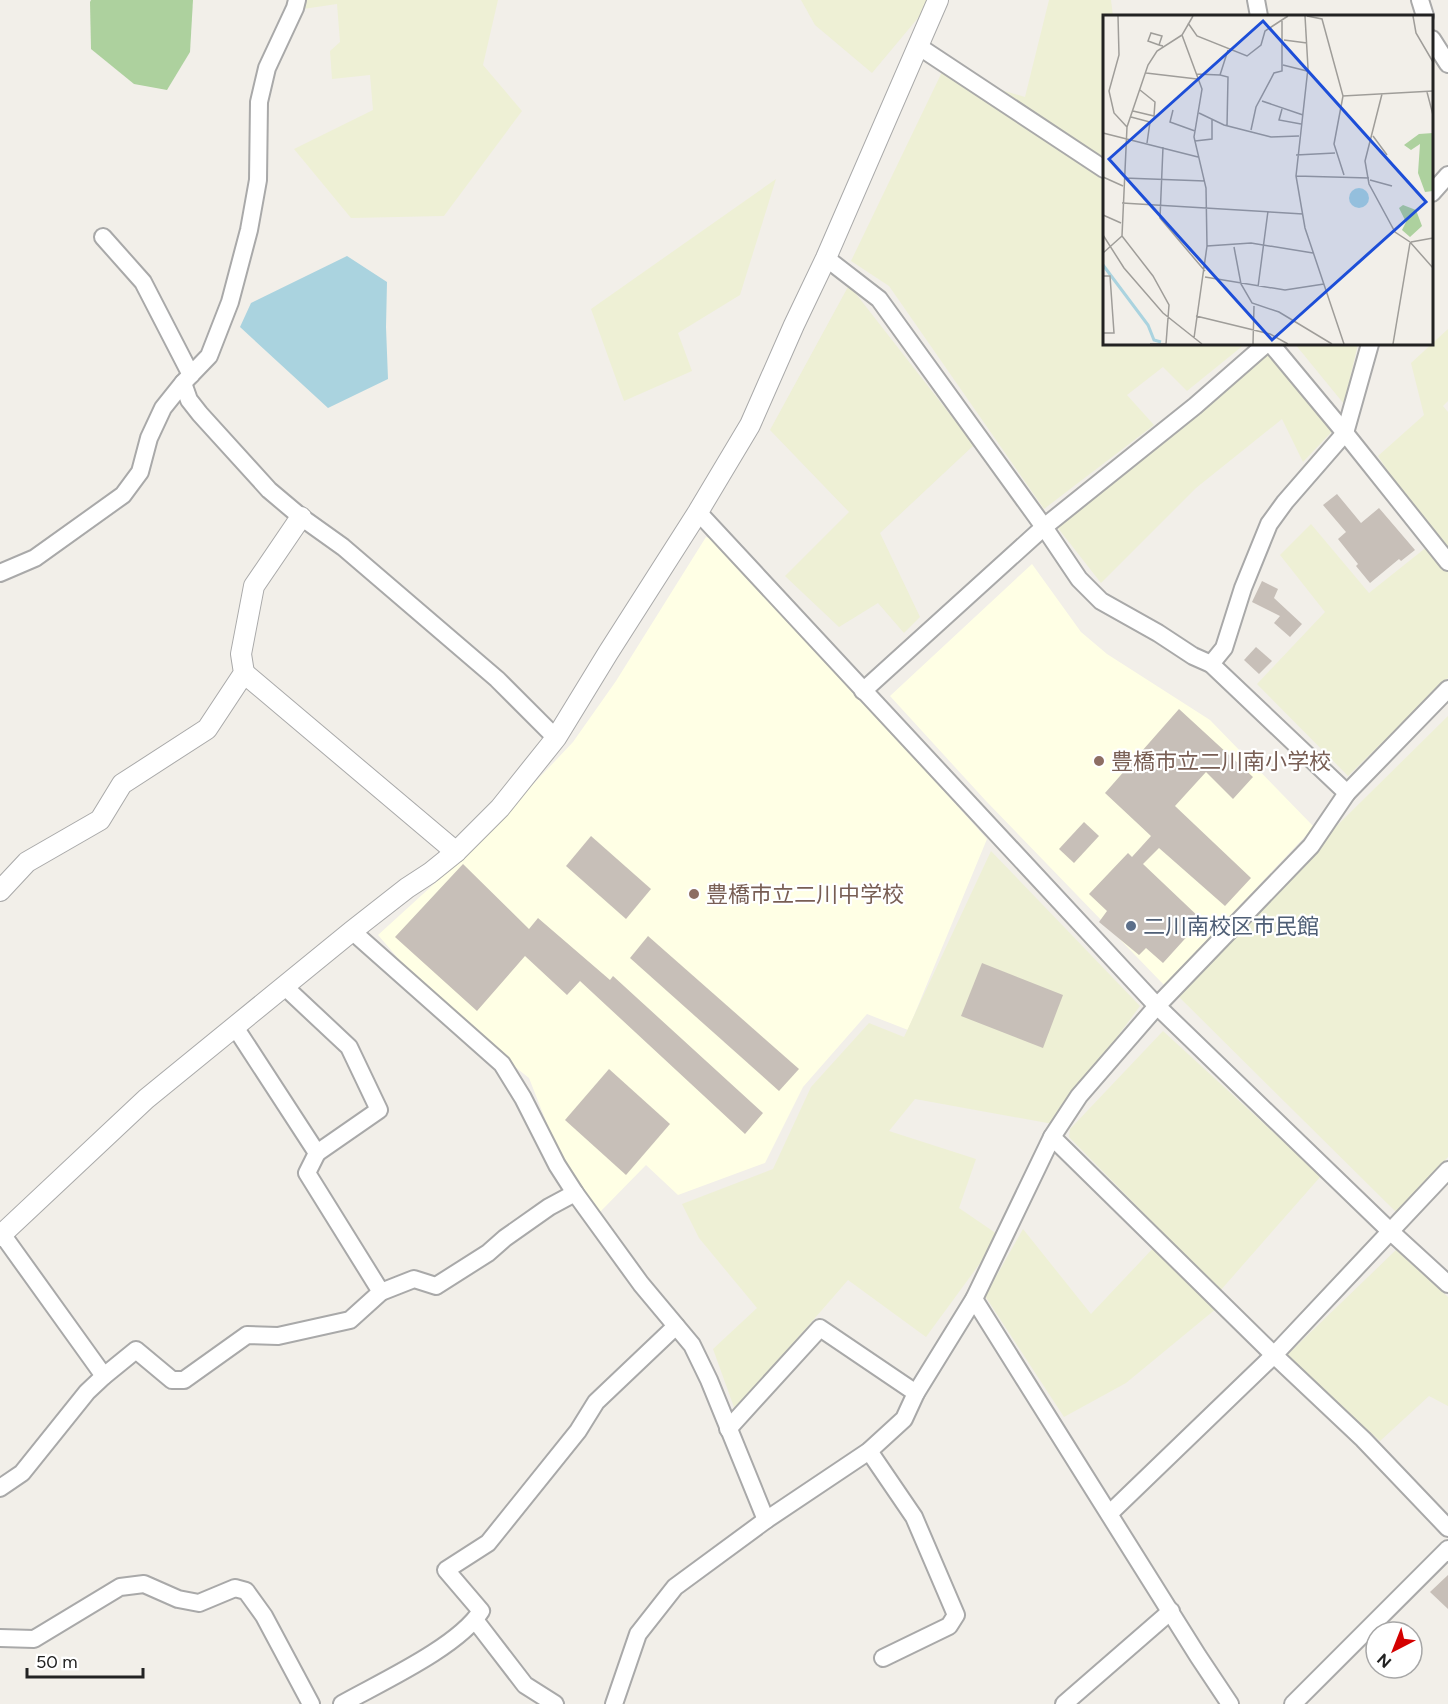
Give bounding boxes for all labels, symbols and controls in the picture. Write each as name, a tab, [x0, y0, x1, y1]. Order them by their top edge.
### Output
inset map	[1103, 15, 1433, 345]
place label: 豊橋市立二川南小学校	[1111, 748, 1331, 775]
marker: 豊橋市立二川南小学校	[1092, 754, 1106, 768]
place label: 豊橋市立二川中学校	[706, 881, 904, 908]
marker: 豊橋市立二川中学校	[687, 887, 701, 901]
place label: 二川南校区市民館	[1143, 913, 1319, 940]
marker: 二川南校区市民館	[1124, 919, 1138, 933]
north arrow	[1364, 1620, 1424, 1680]
scale bar	[27, 1641, 142, 1679]
text: N	[1373, 1650, 1395, 1672]
text: 50 m	[36, 1651, 78, 1673]

